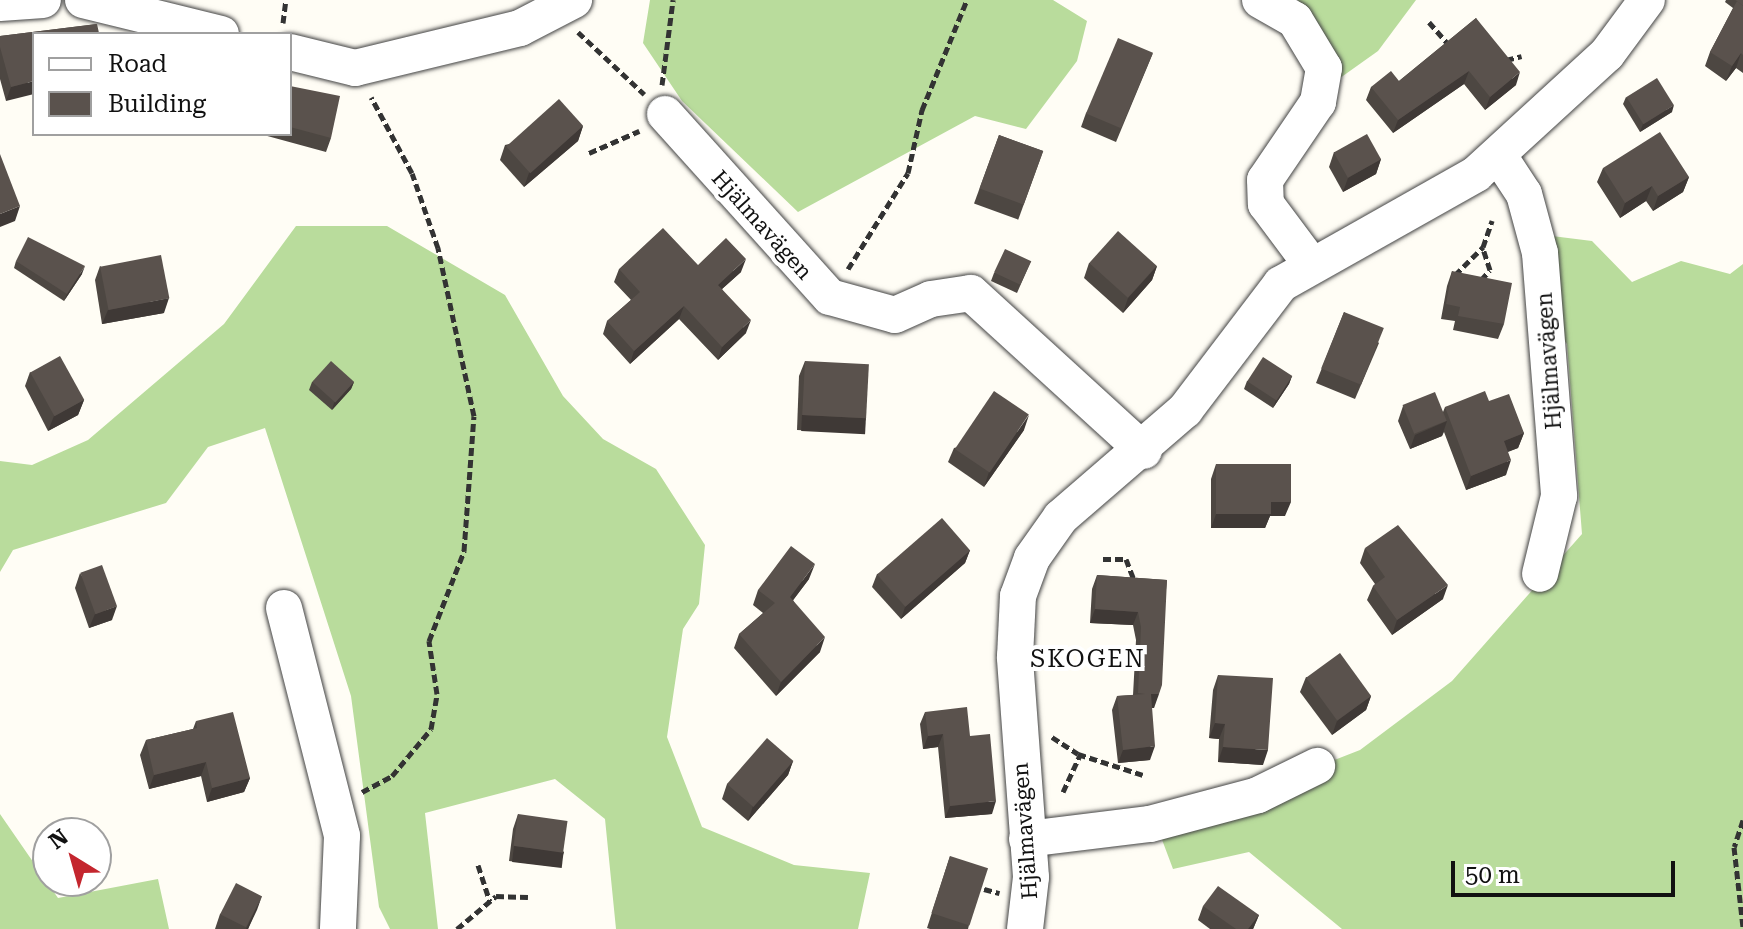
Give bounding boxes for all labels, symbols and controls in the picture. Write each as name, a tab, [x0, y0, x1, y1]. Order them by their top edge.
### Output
legend	[32, 32, 292, 136]
text: Road	[108, 50, 167, 78]
text: Building	[108, 90, 206, 118]
street label: Hjälmavägen	[706, 165, 818, 285]
street label: Hjälmavägen	[1531, 292, 1567, 430]
district label: SKOGEN	[1030, 646, 1146, 674]
street label: Hjälmavägen	[1007, 762, 1043, 900]
north arrow	[32, 817, 112, 897]
text: N	[44, 824, 73, 854]
scale bar	[1455, 845, 1679, 895]
text: 50 m	[1465, 861, 1520, 889]

